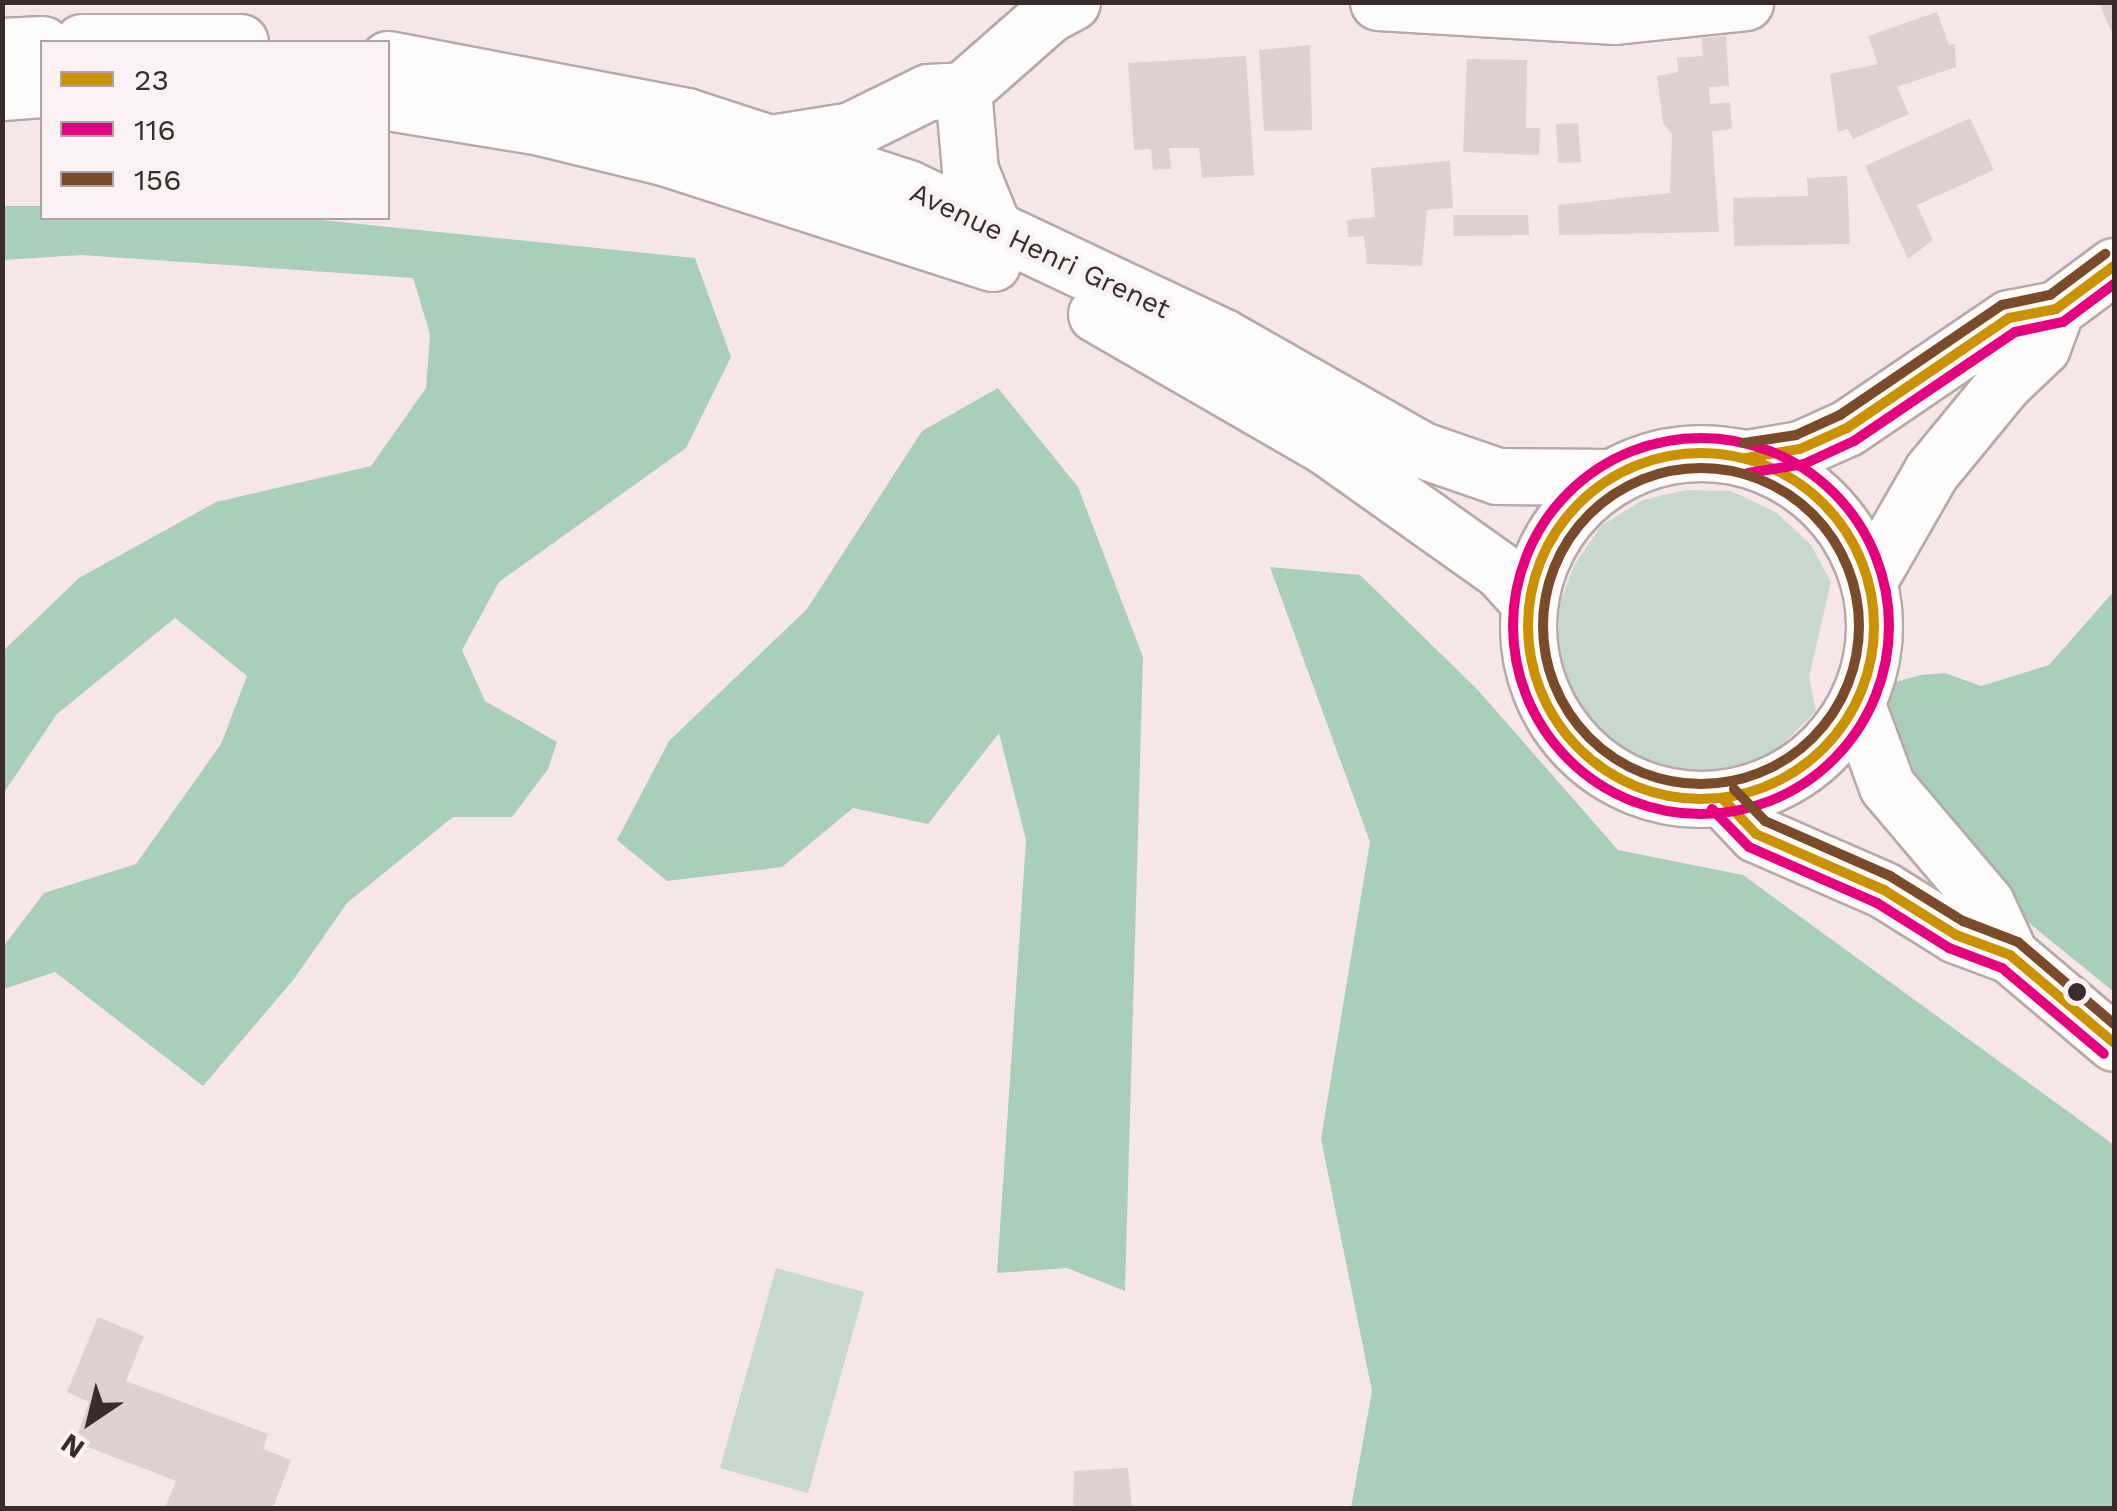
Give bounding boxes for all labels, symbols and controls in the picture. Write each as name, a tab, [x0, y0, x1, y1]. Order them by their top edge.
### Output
legend	[40, 40, 390, 220]
text: 23	[134, 62, 169, 97]
text: 116	[134, 112, 176, 147]
text: 156	[134, 162, 181, 197]
street label: Avenue Henri Grenet	[905, 176, 1175, 326]
unlabelled marker	[2067, 982, 2087, 1002]
north arrow	[40, 1371, 140, 1471]
text: N	[55, 1427, 90, 1465]

